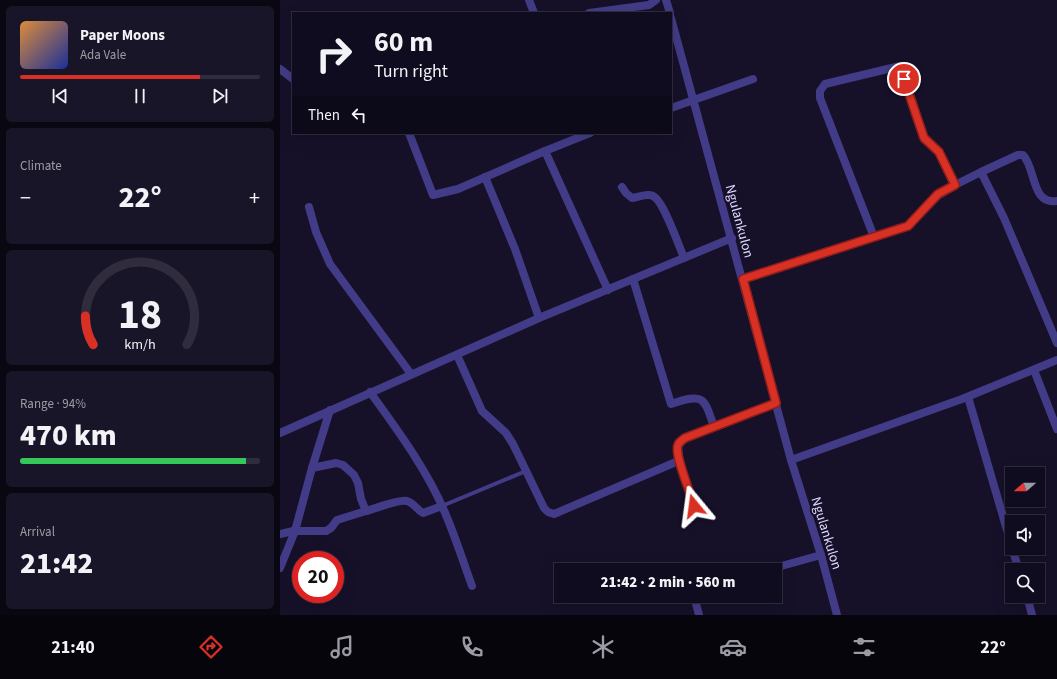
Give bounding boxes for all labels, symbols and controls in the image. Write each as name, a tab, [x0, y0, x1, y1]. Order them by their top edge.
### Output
text: 60 m	[374, 22, 433, 62]
text: Paper Moons	[80, 25, 165, 46]
icon: right	[308, 28, 360, 80]
text: Ada Vale	[80, 46, 126, 64]
text: Turn right	[374, 59, 448, 84]
pin	[887, 62, 921, 96]
icon: arrive	[893, 68, 915, 90]
icon: previous	[49, 85, 71, 107]
icon: pause	[129, 85, 151, 107]
icon: next	[209, 85, 231, 107]
icon: left	[348, 104, 370, 126]
text: Then	[308, 105, 340, 126]
text: Climate	[20, 157, 62, 175]
text: 22°	[118, 176, 162, 219]
text: −	[20, 182, 31, 214]
text: +	[249, 182, 260, 214]
street label: Ngulankulon	[720, 182, 758, 260]
text: 18	[118, 285, 162, 345]
text: km/h	[124, 334, 156, 355]
text: Range · 94%	[20, 395, 86, 413]
text: 470 km	[20, 414, 117, 457]
north arrow	[1005, 467, 1045, 507]
map controls	[1005, 467, 1045, 603]
position arrow	[673, 485, 715, 527]
street label: Ngulankulon	[805, 494, 847, 572]
button: sound	[1005, 515, 1045, 555]
text: Arrival	[20, 523, 55, 541]
text: 21:42	[20, 542, 93, 585]
speed limit sign: 20	[292, 551, 344, 603]
button: search	[1005, 563, 1045, 603]
text: 21:42 · 2 min · 560 m	[601, 572, 735, 593]
icon: directions	[197, 633, 225, 661]
icon: music	[328, 633, 356, 661]
icon: phone	[458, 633, 486, 661]
icon: climate	[589, 633, 617, 661]
icon: car	[719, 633, 747, 661]
icon: filters	[850, 633, 878, 661]
text: 21:40	[51, 635, 95, 660]
text: 22°	[980, 635, 1006, 660]

